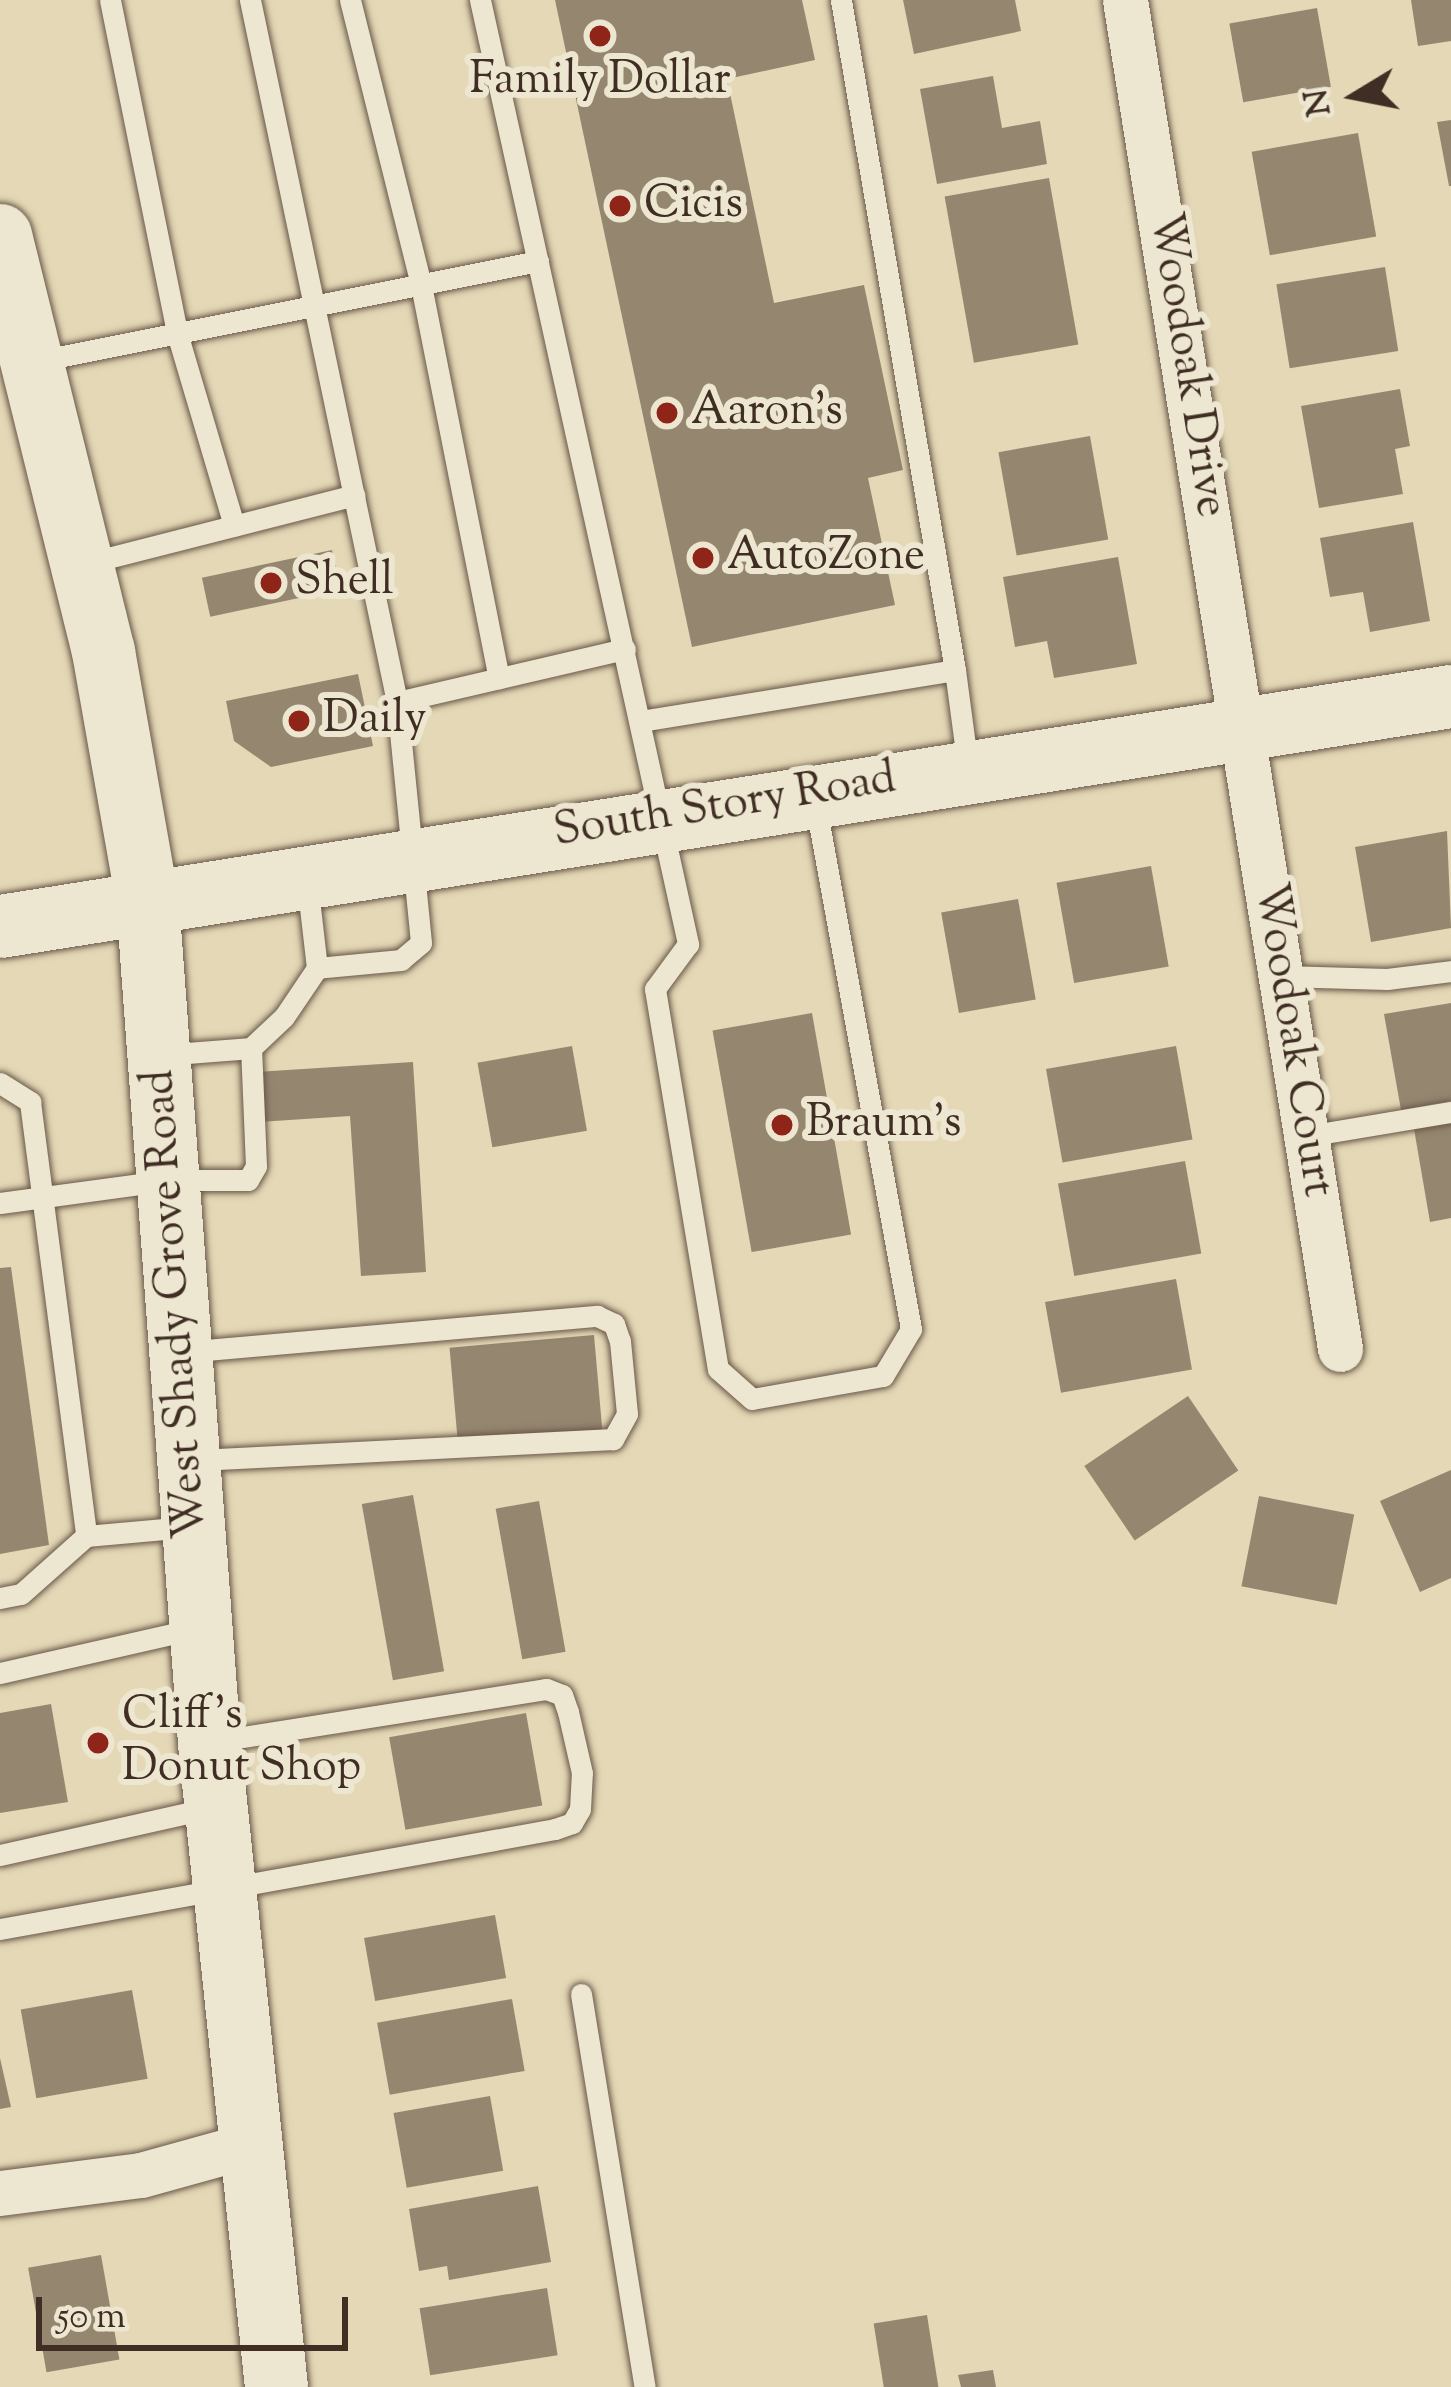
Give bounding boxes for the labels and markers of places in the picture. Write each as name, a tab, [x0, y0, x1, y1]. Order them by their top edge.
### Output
marker: Family Dollar	[587, 23, 613, 49]
place label: Family Dollar	[469, 55, 731, 109]
place label: Cicis	[644, 179, 743, 233]
marker: Cicis	[607, 193, 633, 219]
place label: Aaron's	[691, 386, 843, 440]
marker: Aaron's	[654, 400, 680, 426]
place label: AutoZone	[727, 531, 925, 585]
marker: AutoZone	[690, 545, 716, 571]
place label: Shell	[295, 556, 394, 610]
marker: Shell	[258, 570, 284, 596]
place label: Daily	[323, 694, 427, 748]
marker: Daily	[286, 708, 312, 734]
place label: Braum's	[806, 1098, 961, 1152]
marker: Braum's	[769, 1112, 795, 1138]
place label: Cliff's Donut Shop	[122, 1690, 361, 1796]
marker: Cliff's Donut Shop	[85, 1730, 111, 1756]

